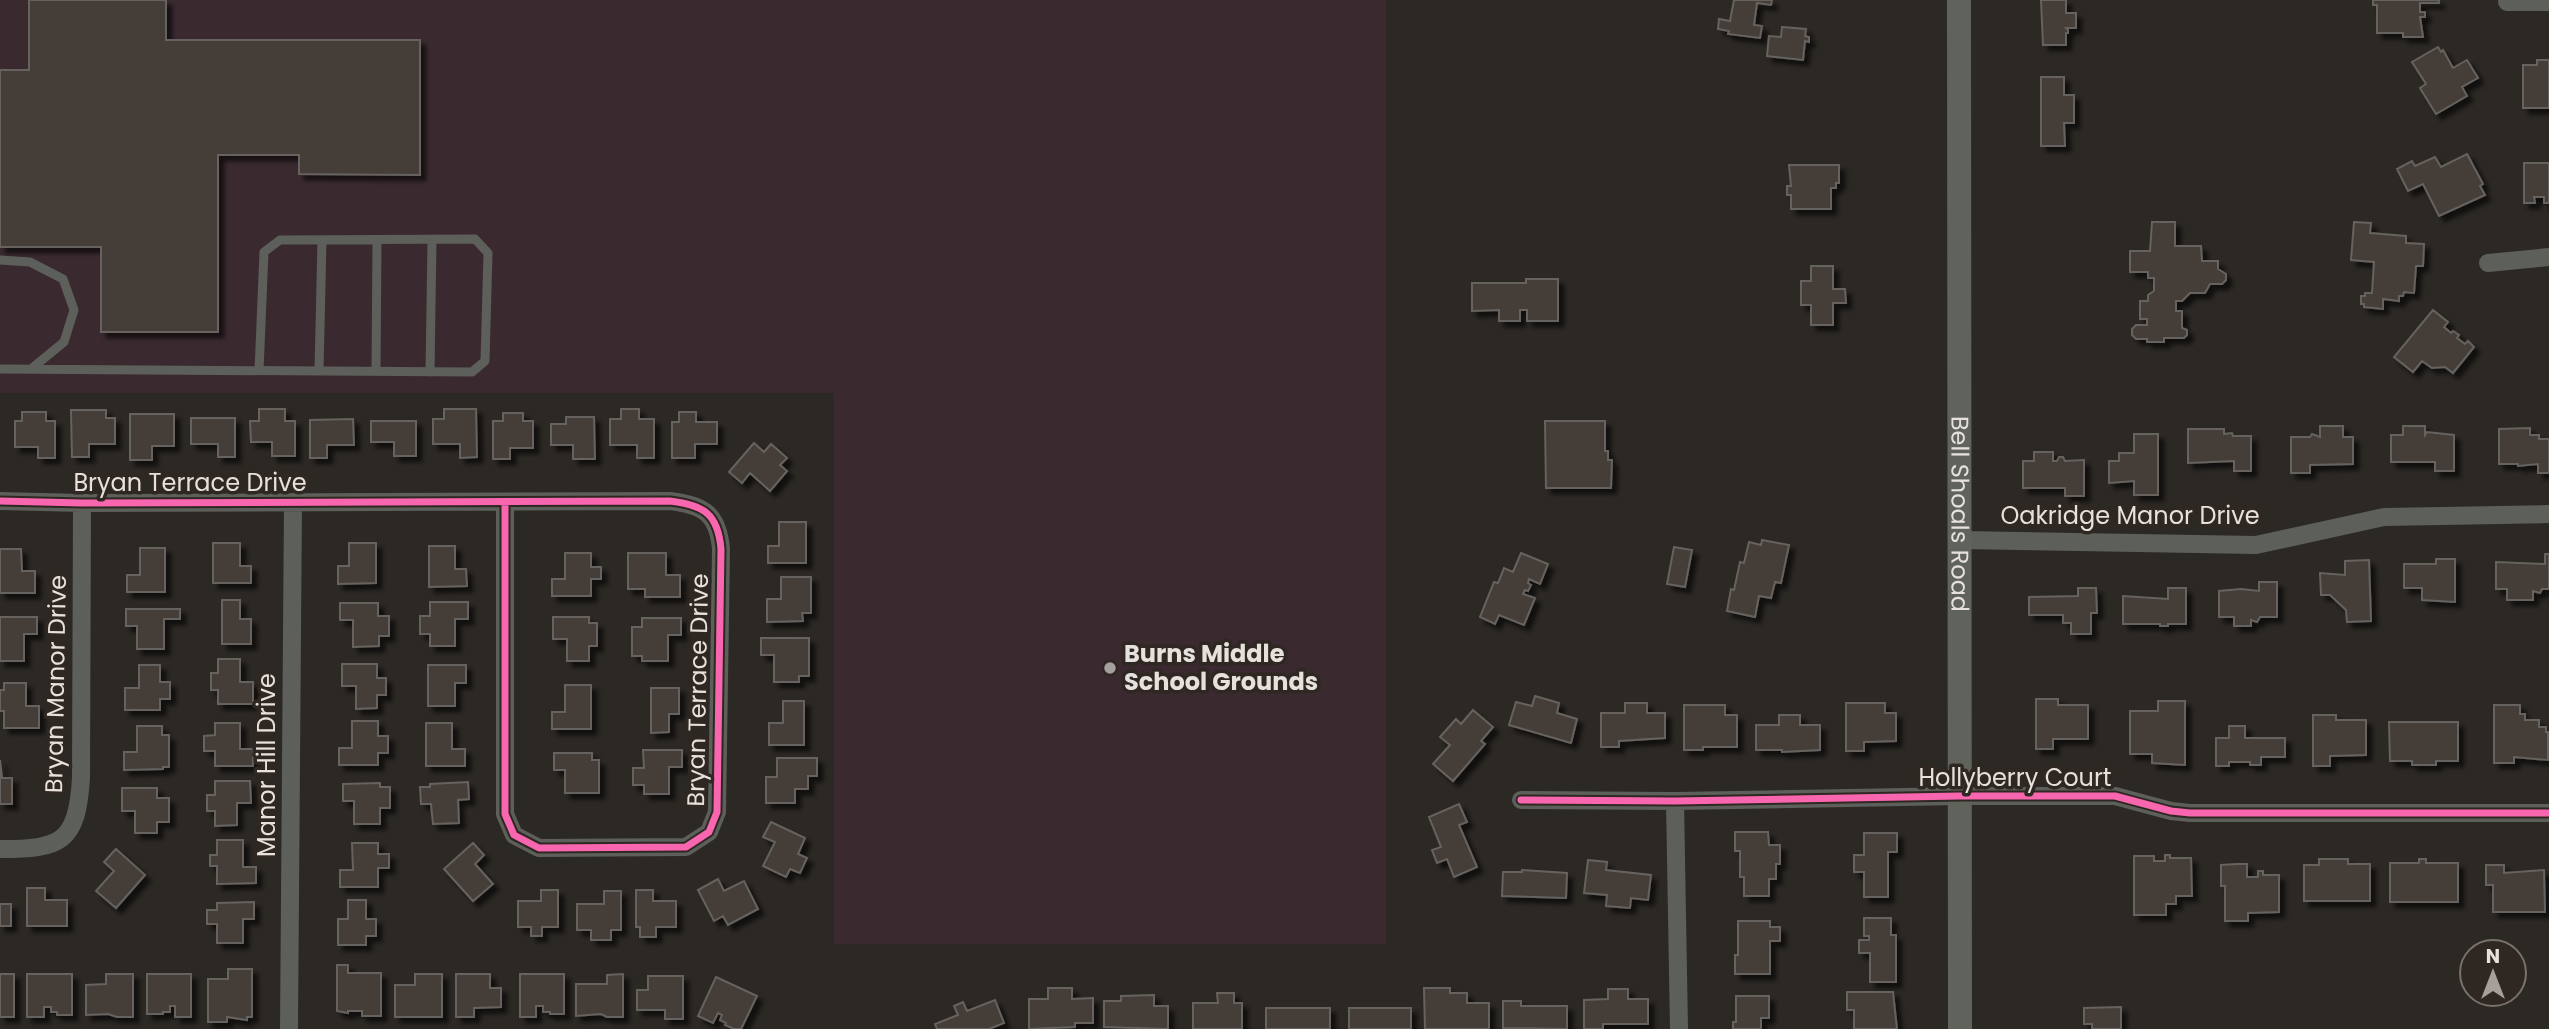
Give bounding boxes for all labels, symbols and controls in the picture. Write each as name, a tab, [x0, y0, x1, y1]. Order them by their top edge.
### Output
street label: Bell Shoals Road	[1943, 416, 1977, 612]
street label: Bryan Terrace Drive	[73, 466, 307, 499]
street label: Oakridge Manor Drive	[2000, 499, 2260, 532]
street label: Bryan Terrace Drive	[679, 573, 716, 807]
street label: Bryan Manor Drive	[37, 575, 74, 793]
place label: Burns Middle School Grounds	[1124, 637, 1318, 698]
marker: Burns Middle School Grounds	[1102, 660, 1118, 676]
street label: Manor Hill Drive	[250, 673, 283, 857]
street label: Hollyberry Court	[1918, 761, 2112, 794]
north arrow	[2458, 938, 2528, 1008]
text: N	[2486, 943, 2500, 970]

